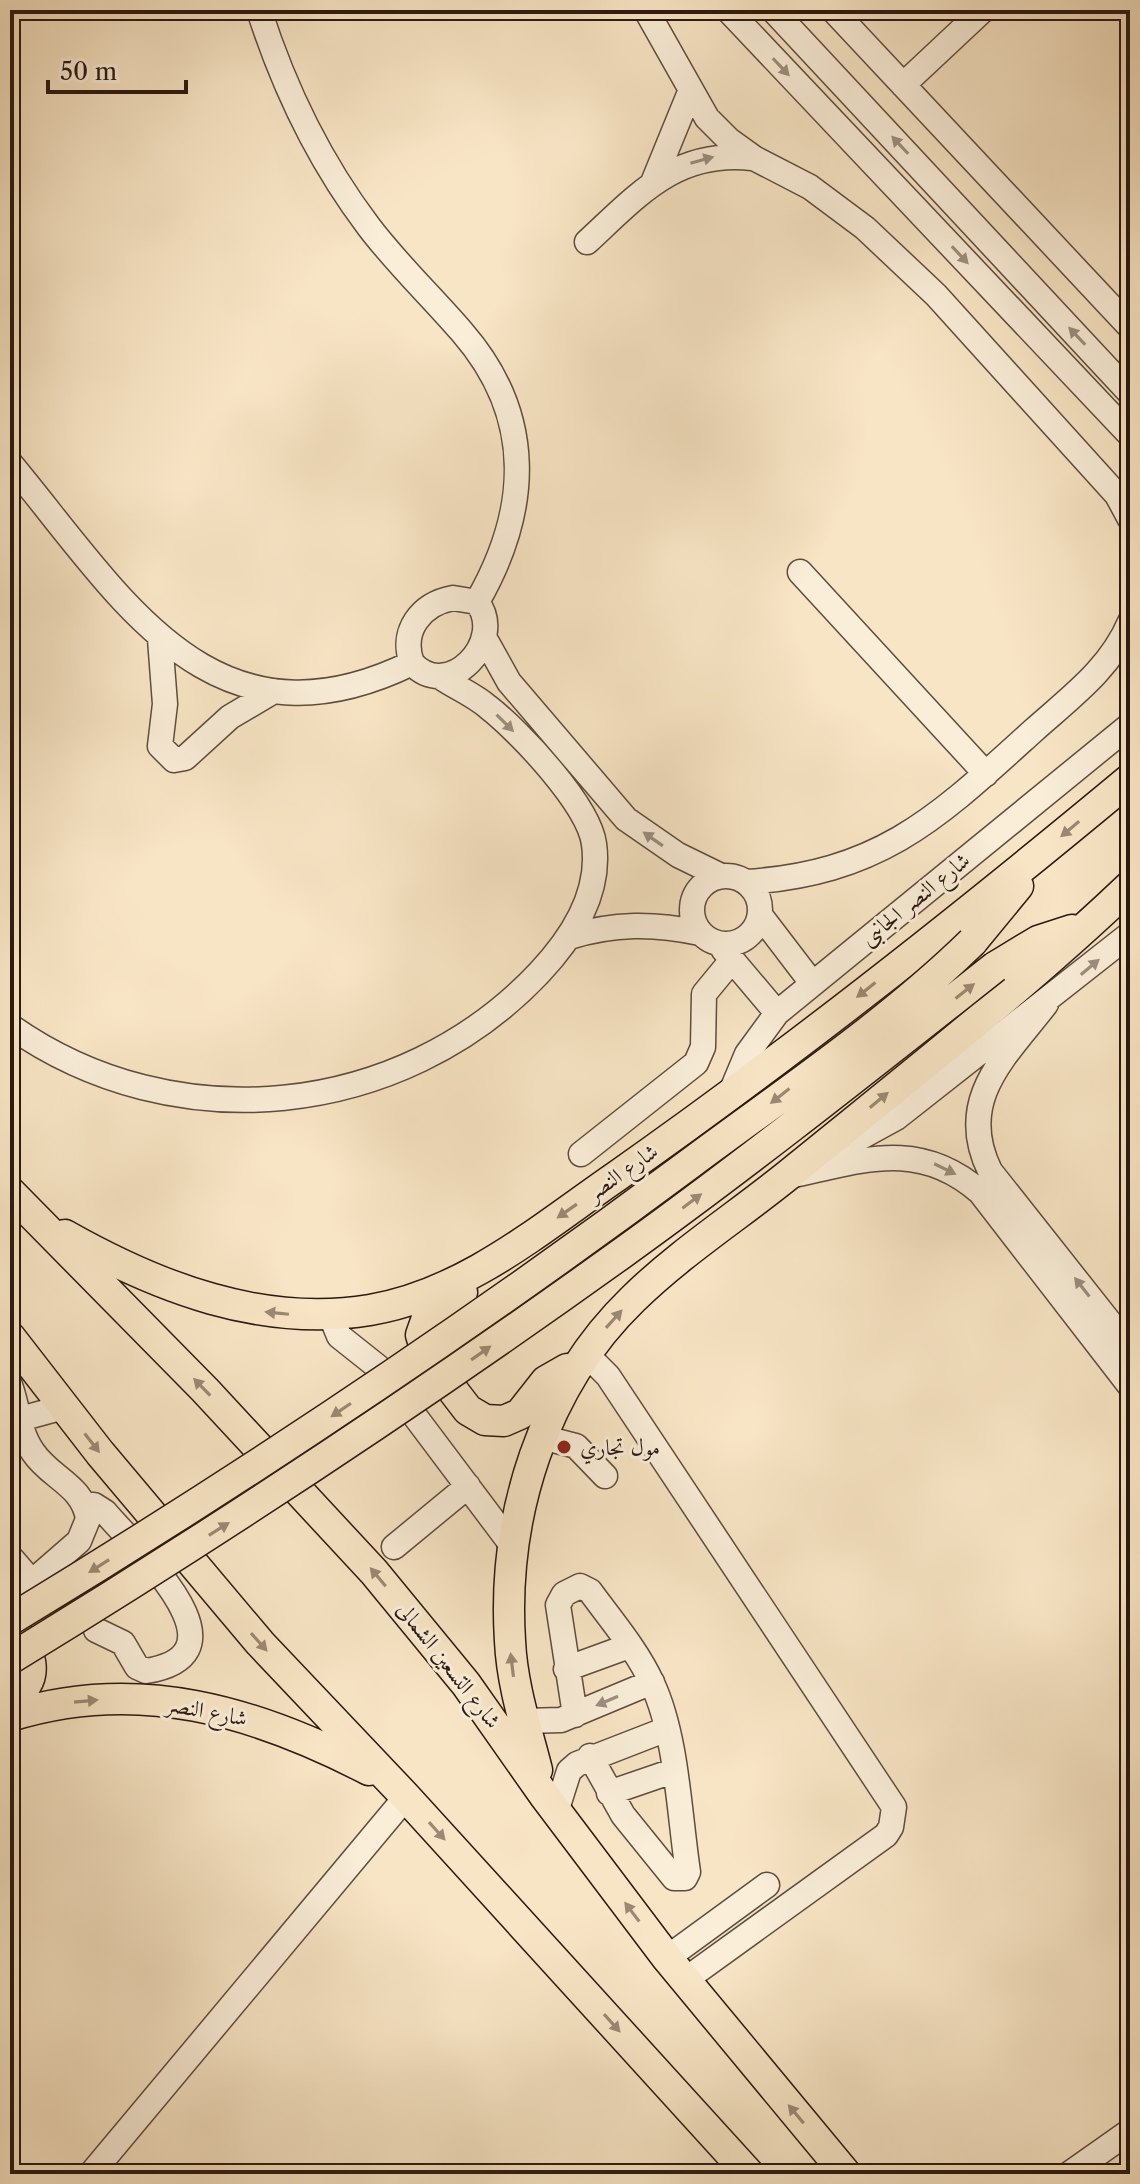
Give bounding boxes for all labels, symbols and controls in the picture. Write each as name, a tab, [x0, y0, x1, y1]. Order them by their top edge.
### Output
scale bar	[48, 44, 186, 94]
text: 50 m	[60, 57, 117, 86]
one-way arrow	[772, 57, 790, 76]
one-way arrow	[891, 136, 909, 155]
one-way arrow	[691, 153, 715, 166]
one-way arrow	[950, 245, 969, 264]
one-way arrow	[1068, 326, 1086, 345]
one-way arrow	[495, 713, 514, 732]
one-way arrow	[1060, 820, 1080, 836]
one-way arrow	[643, 832, 664, 847]
street label: شارع النصر الجانبى	[855, 847, 978, 955]
one-way arrow	[1080, 959, 1100, 976]
one-way arrow	[856, 981, 876, 998]
one-way arrow	[955, 983, 975, 999]
one-way arrow	[770, 1088, 791, 1104]
one-way arrow	[869, 1092, 889, 1109]
street label: شارع النصر	[579, 1138, 666, 1212]
one-way arrow	[934, 1162, 957, 1175]
one-way arrow	[682, 1193, 702, 1209]
one-way arrow	[556, 1203, 577, 1218]
one-way arrow	[1074, 1277, 1090, 1297]
one-way arrow	[264, 1306, 289, 1319]
one-way arrow	[605, 1309, 622, 1329]
one-way arrow	[471, 1346, 492, 1361]
one-way arrow	[193, 1377, 211, 1396]
one-way arrow	[330, 1402, 352, 1417]
one-way arrow	[83, 1433, 100, 1453]
place label: مول تجاري	[580, 1434, 660, 1465]
marker: مول تجاري	[555, 1438, 573, 1456]
one-way arrow	[208, 1522, 230, 1536]
one-way arrow	[88, 1559, 110, 1573]
one-way arrow	[370, 1568, 387, 1588]
street label: شارع التسعين الشمالى	[387, 1596, 507, 1737]
one-way arrow	[250, 1632, 268, 1651]
one-way arrow	[506, 1652, 519, 1677]
street label: شارع النصر	[162, 1690, 250, 1737]
one-way arrow	[74, 1694, 99, 1707]
one-way arrow	[595, 1695, 619, 1708]
one-way arrow	[428, 1821, 446, 1840]
one-way arrow	[625, 1902, 641, 1922]
one-way arrow	[603, 2014, 621, 2033]
one-way arrow	[788, 2104, 805, 2124]

